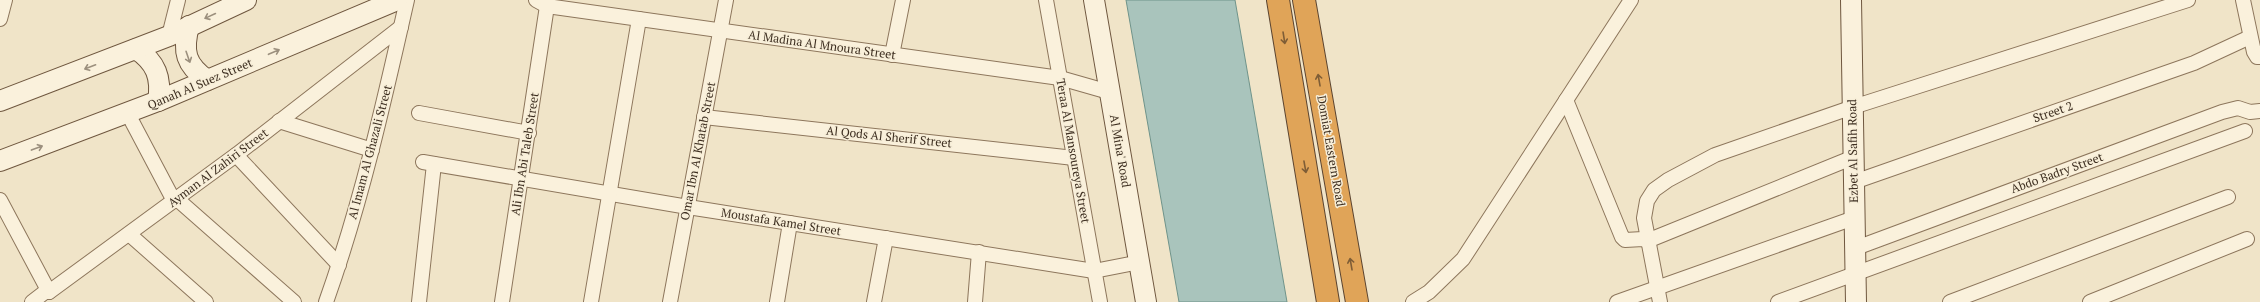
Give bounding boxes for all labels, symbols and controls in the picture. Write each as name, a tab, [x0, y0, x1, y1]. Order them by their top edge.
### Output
one-way arrow	[205, 13, 217, 21]
street label: Al Madina Al Mnoura Street	[747, 27, 897, 62]
one-way arrow	[1280, 32, 1288, 45]
one-way arrow	[268, 48, 280, 55]
one-way arrow	[185, 50, 192, 63]
street label: Qanah Al Suez Street	[145, 54, 255, 112]
one-way arrow	[85, 63, 97, 71]
one-way arrow	[1314, 74, 1322, 87]
street label: Teraa Al Mansoureya Street	[1053, 77, 1094, 225]
street label: Omar Ibn Al Khatab Street	[677, 80, 718, 222]
street label: Al Imam Al Ghazali Street	[344, 82, 395, 221]
street label: Ali Ibn Abi Taleb Street	[507, 91, 542, 217]
street label: Domiat Eastern Road	[1314, 94, 1349, 208]
street label: Street 2	[2031, 98, 2075, 125]
street label: Ezbet Al Safih Road	[1844, 99, 1861, 203]
street label: Al Mina' Road	[1107, 113, 1134, 189]
street label: Al Qods Al Sherif Street	[825, 122, 953, 151]
street label: Ayman Al Zahiri Street	[165, 125, 271, 210]
one-way arrow	[30, 143, 42, 151]
street label: Abdo Badry Street	[2009, 149, 2105, 196]
one-way arrow	[1302, 160, 1310, 173]
street label: Moustafa Kamel Street	[720, 205, 843, 238]
one-way arrow	[1347, 257, 1355, 270]

